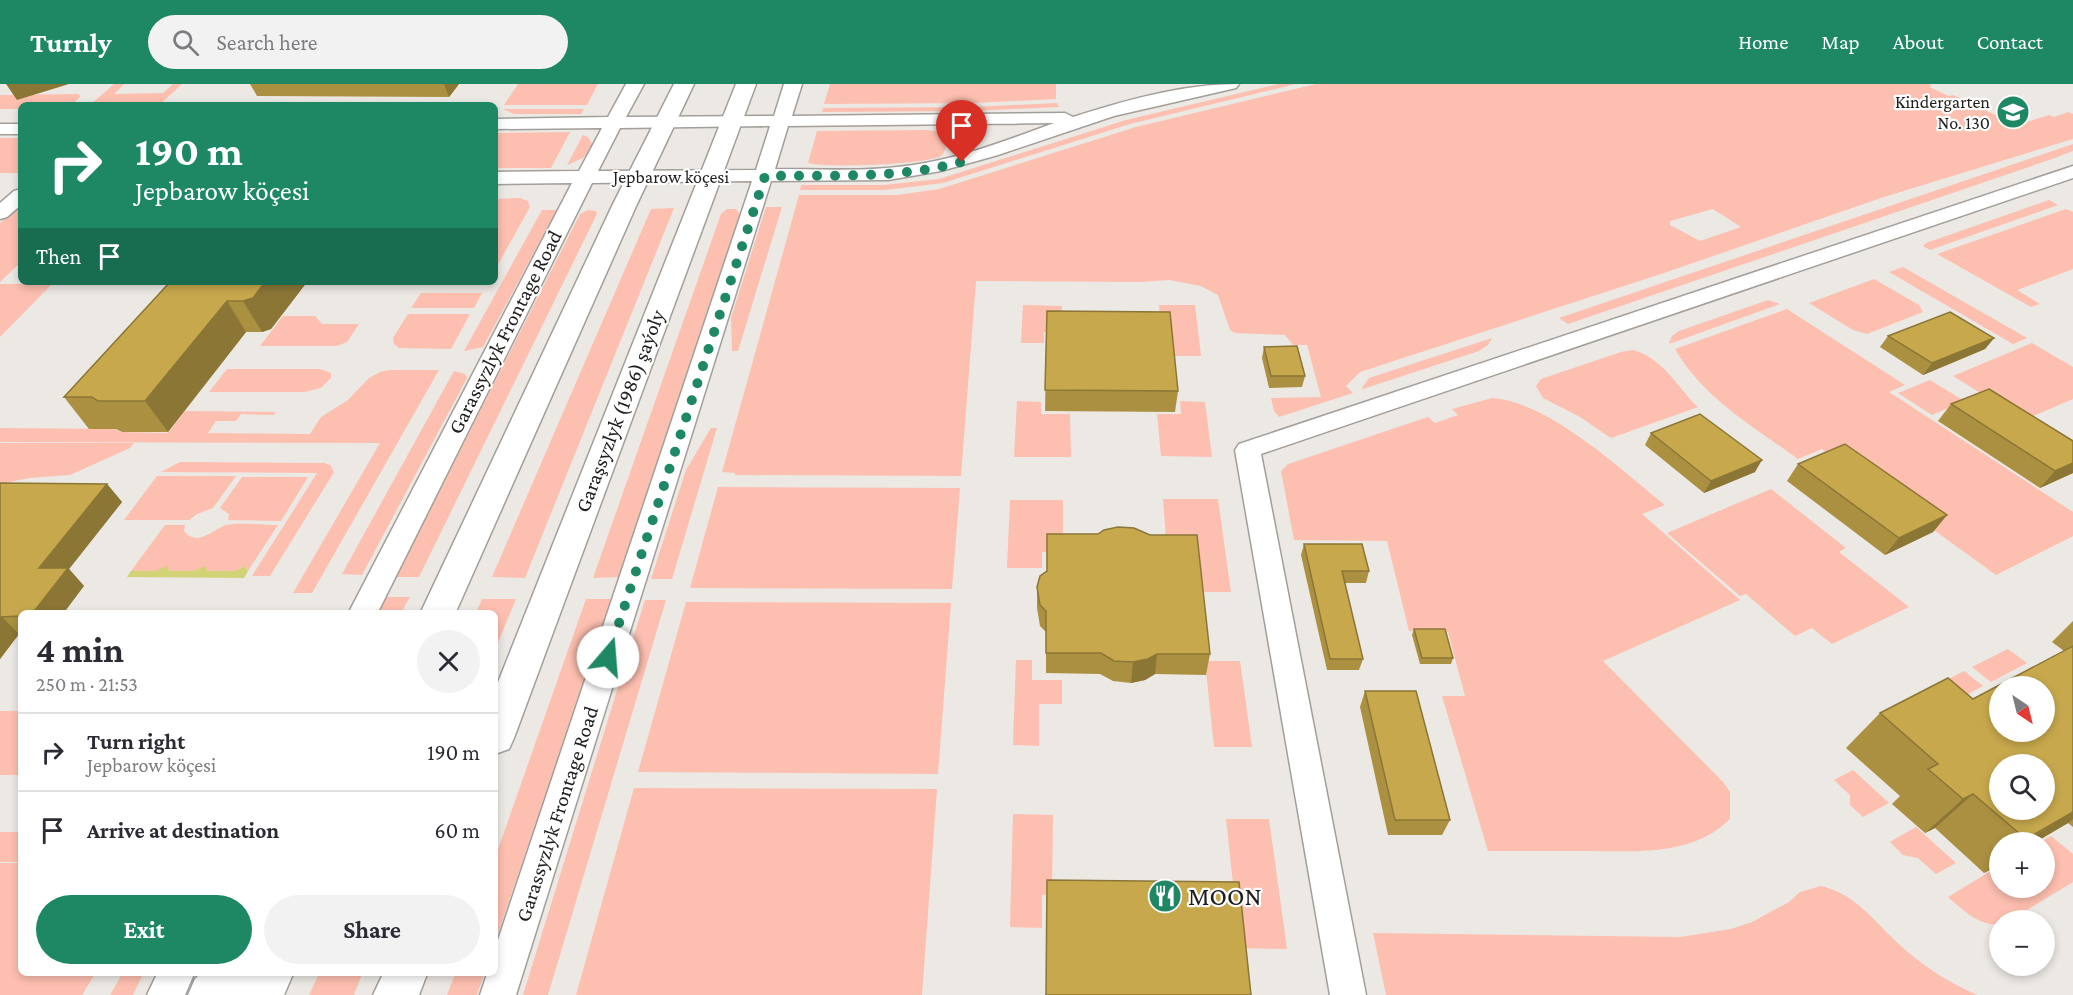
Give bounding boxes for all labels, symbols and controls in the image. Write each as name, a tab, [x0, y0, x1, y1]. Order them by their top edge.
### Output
search box	[148, 15, 568, 69]
icon: search	[169, 26, 202, 59]
text: Turnly	[30, 27, 112, 58]
text: Search here	[217, 30, 318, 55]
text: Home	[1738, 30, 1788, 54]
text: Map	[1821, 30, 1860, 54]
text: About	[1893, 30, 1944, 54]
text: Contact	[1977, 30, 2043, 54]
place label: Kindergarten No. 130	[1895, 92, 1990, 133]
school or university icon: Kindergarten No. 130	[1995, 94, 2031, 130]
pin	[936, 100, 987, 162]
icon: arrive	[945, 109, 978, 142]
icon: right	[36, 126, 114, 204]
text: 190 m	[135, 127, 243, 174]
street label: Jepbarow köçesi	[611, 167, 729, 187]
text: Jepbarow köçesi	[135, 176, 309, 206]
street label: Garassyzlyk Frontage Road	[443, 226, 567, 438]
icon: arrive	[93, 240, 126, 273]
text: Then	[36, 244, 81, 269]
street label: Garaşsyzlyk (1986) şaýoly	[570, 306, 670, 516]
position arrow	[576, 625, 640, 689]
text: 4 min	[36, 630, 124, 670]
button: close	[417, 630, 480, 693]
text: 250 m · 21:53	[36, 673, 138, 695]
north arrow	[1989, 676, 2055, 742]
map controls	[1989, 676, 2055, 976]
street label: Garassyzlyk Frontage Road	[511, 703, 603, 925]
text: Turn right	[87, 729, 185, 754]
icon: right	[36, 736, 69, 769]
text: 190 m	[427, 740, 480, 765]
text: Jepbarow köçesi	[87, 754, 216, 776]
button: search	[1989, 754, 2055, 820]
icon: arrive	[36, 814, 69, 847]
text: Arrive at destination	[87, 818, 279, 843]
text: 60 m	[435, 818, 480, 843]
button: +	[1989, 832, 2055, 898]
restaurant icon: MOON	[1147, 878, 1183, 914]
place label: MOON	[1188, 882, 1262, 911]
button: Exit	[36, 895, 252, 964]
button: Share	[264, 895, 480, 964]
button: −	[1989, 910, 2055, 976]

